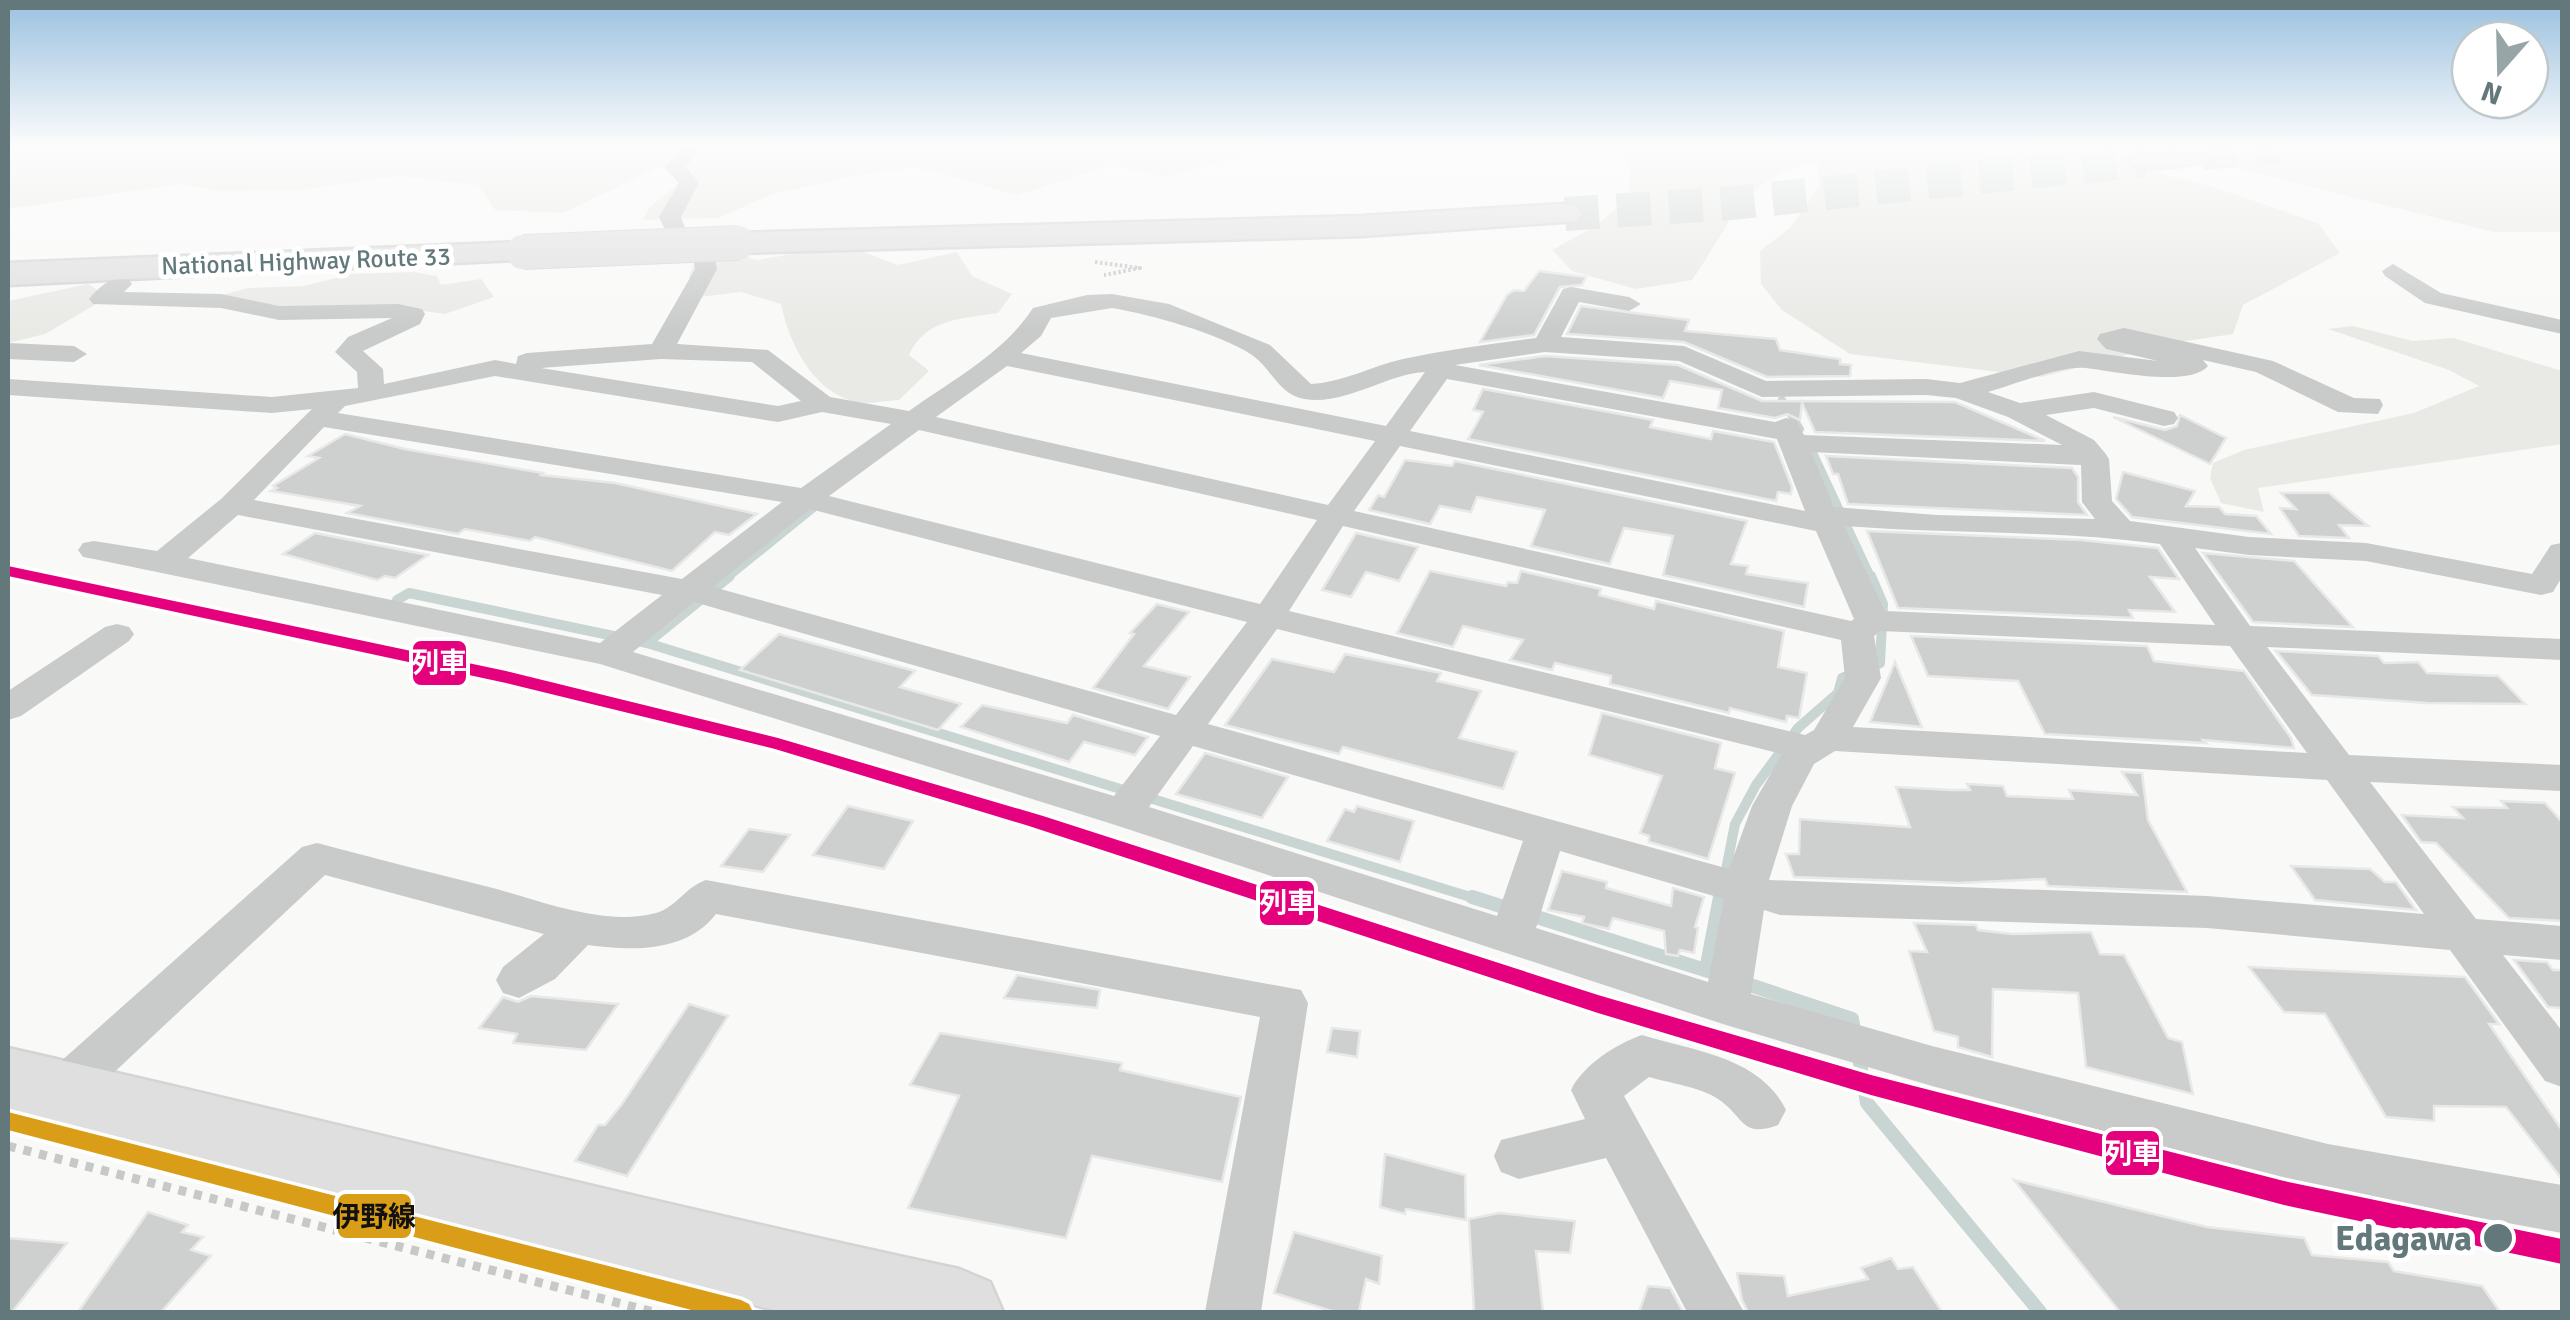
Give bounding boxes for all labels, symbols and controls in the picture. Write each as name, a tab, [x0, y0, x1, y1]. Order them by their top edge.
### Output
north arrow	[2450, 20, 2550, 120]
text: N	[2477, 73, 2507, 112]
street label: National Highway Route 33	[161, 240, 451, 282]
line badge: 列車	[411, 639, 468, 687]
text: 列車	[411, 646, 467, 680]
line badge: 列車	[1258, 879, 1316, 927]
text: 列車	[1259, 886, 1315, 920]
line badge: 列車	[2104, 1129, 2161, 1177]
text: 列車	[2104, 1137, 2160, 1171]
line badge: 伊野線	[336, 1192, 413, 1240]
text: 伊野線	[332, 1200, 416, 1234]
place label: Edagawa	[2335, 1217, 2472, 1260]
marker: Edagawa	[2481, 1221, 2515, 1255]

